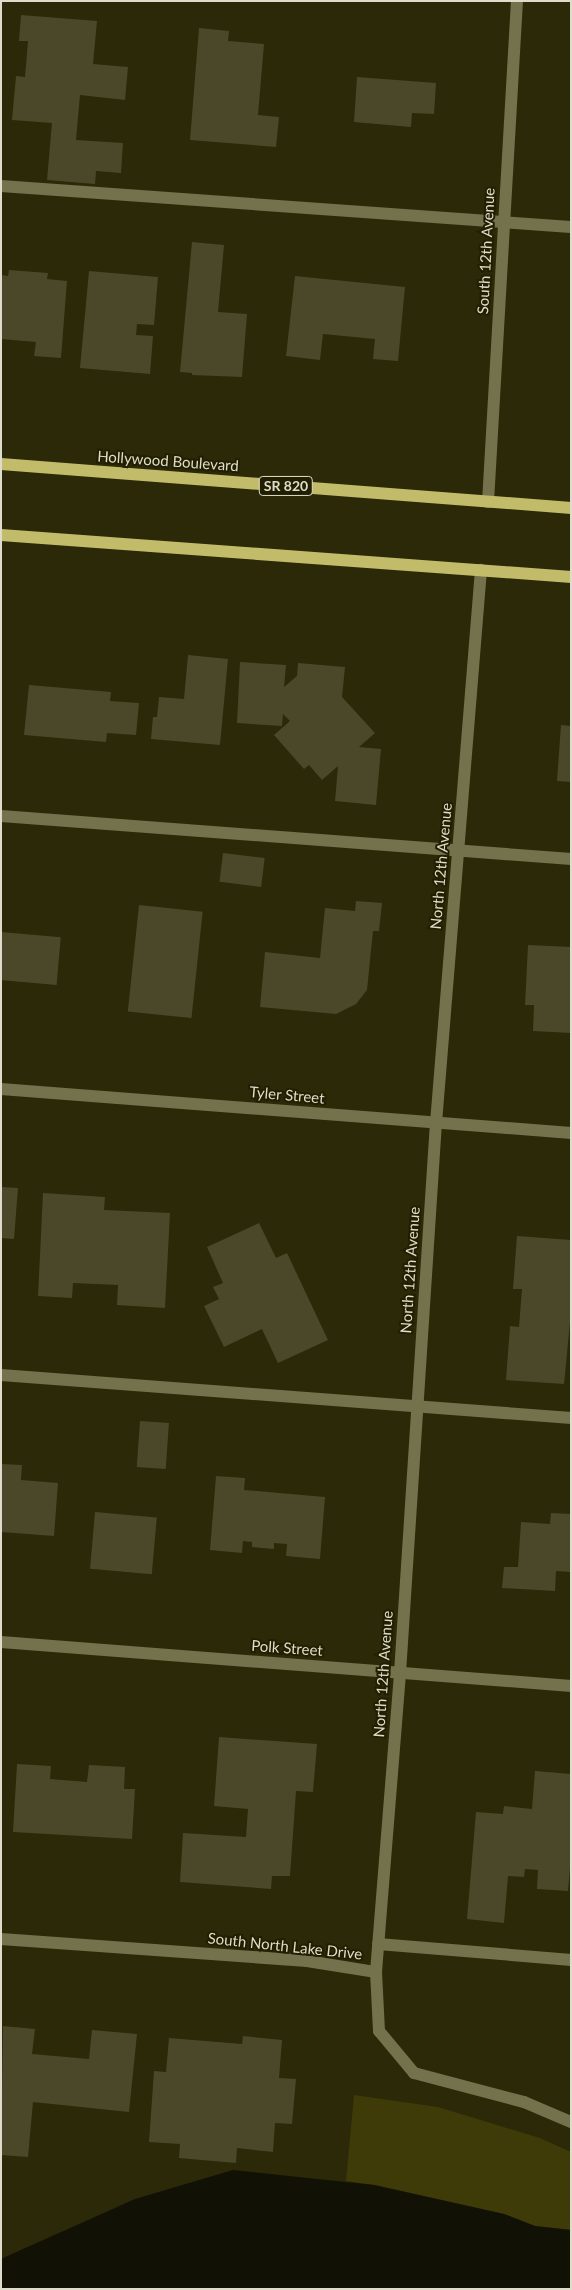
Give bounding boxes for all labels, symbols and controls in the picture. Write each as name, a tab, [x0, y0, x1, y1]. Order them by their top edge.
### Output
street label: South 12th Avenue	[474, 187, 498, 315]
street label: Hollywood Boulevard	[97, 447, 239, 475]
road number: SR 820	[258, 474, 314, 498]
street label: North 12th Avenue	[426, 802, 456, 930]
street label: Tyler Street	[249, 1083, 325, 1107]
street label: North 12th Avenue	[397, 1206, 423, 1334]
street label: North 12th Avenue	[370, 1610, 396, 1738]
street label: Polk Street	[251, 1637, 323, 1659]
street label: South North Lake Drive	[207, 1929, 363, 1963]

